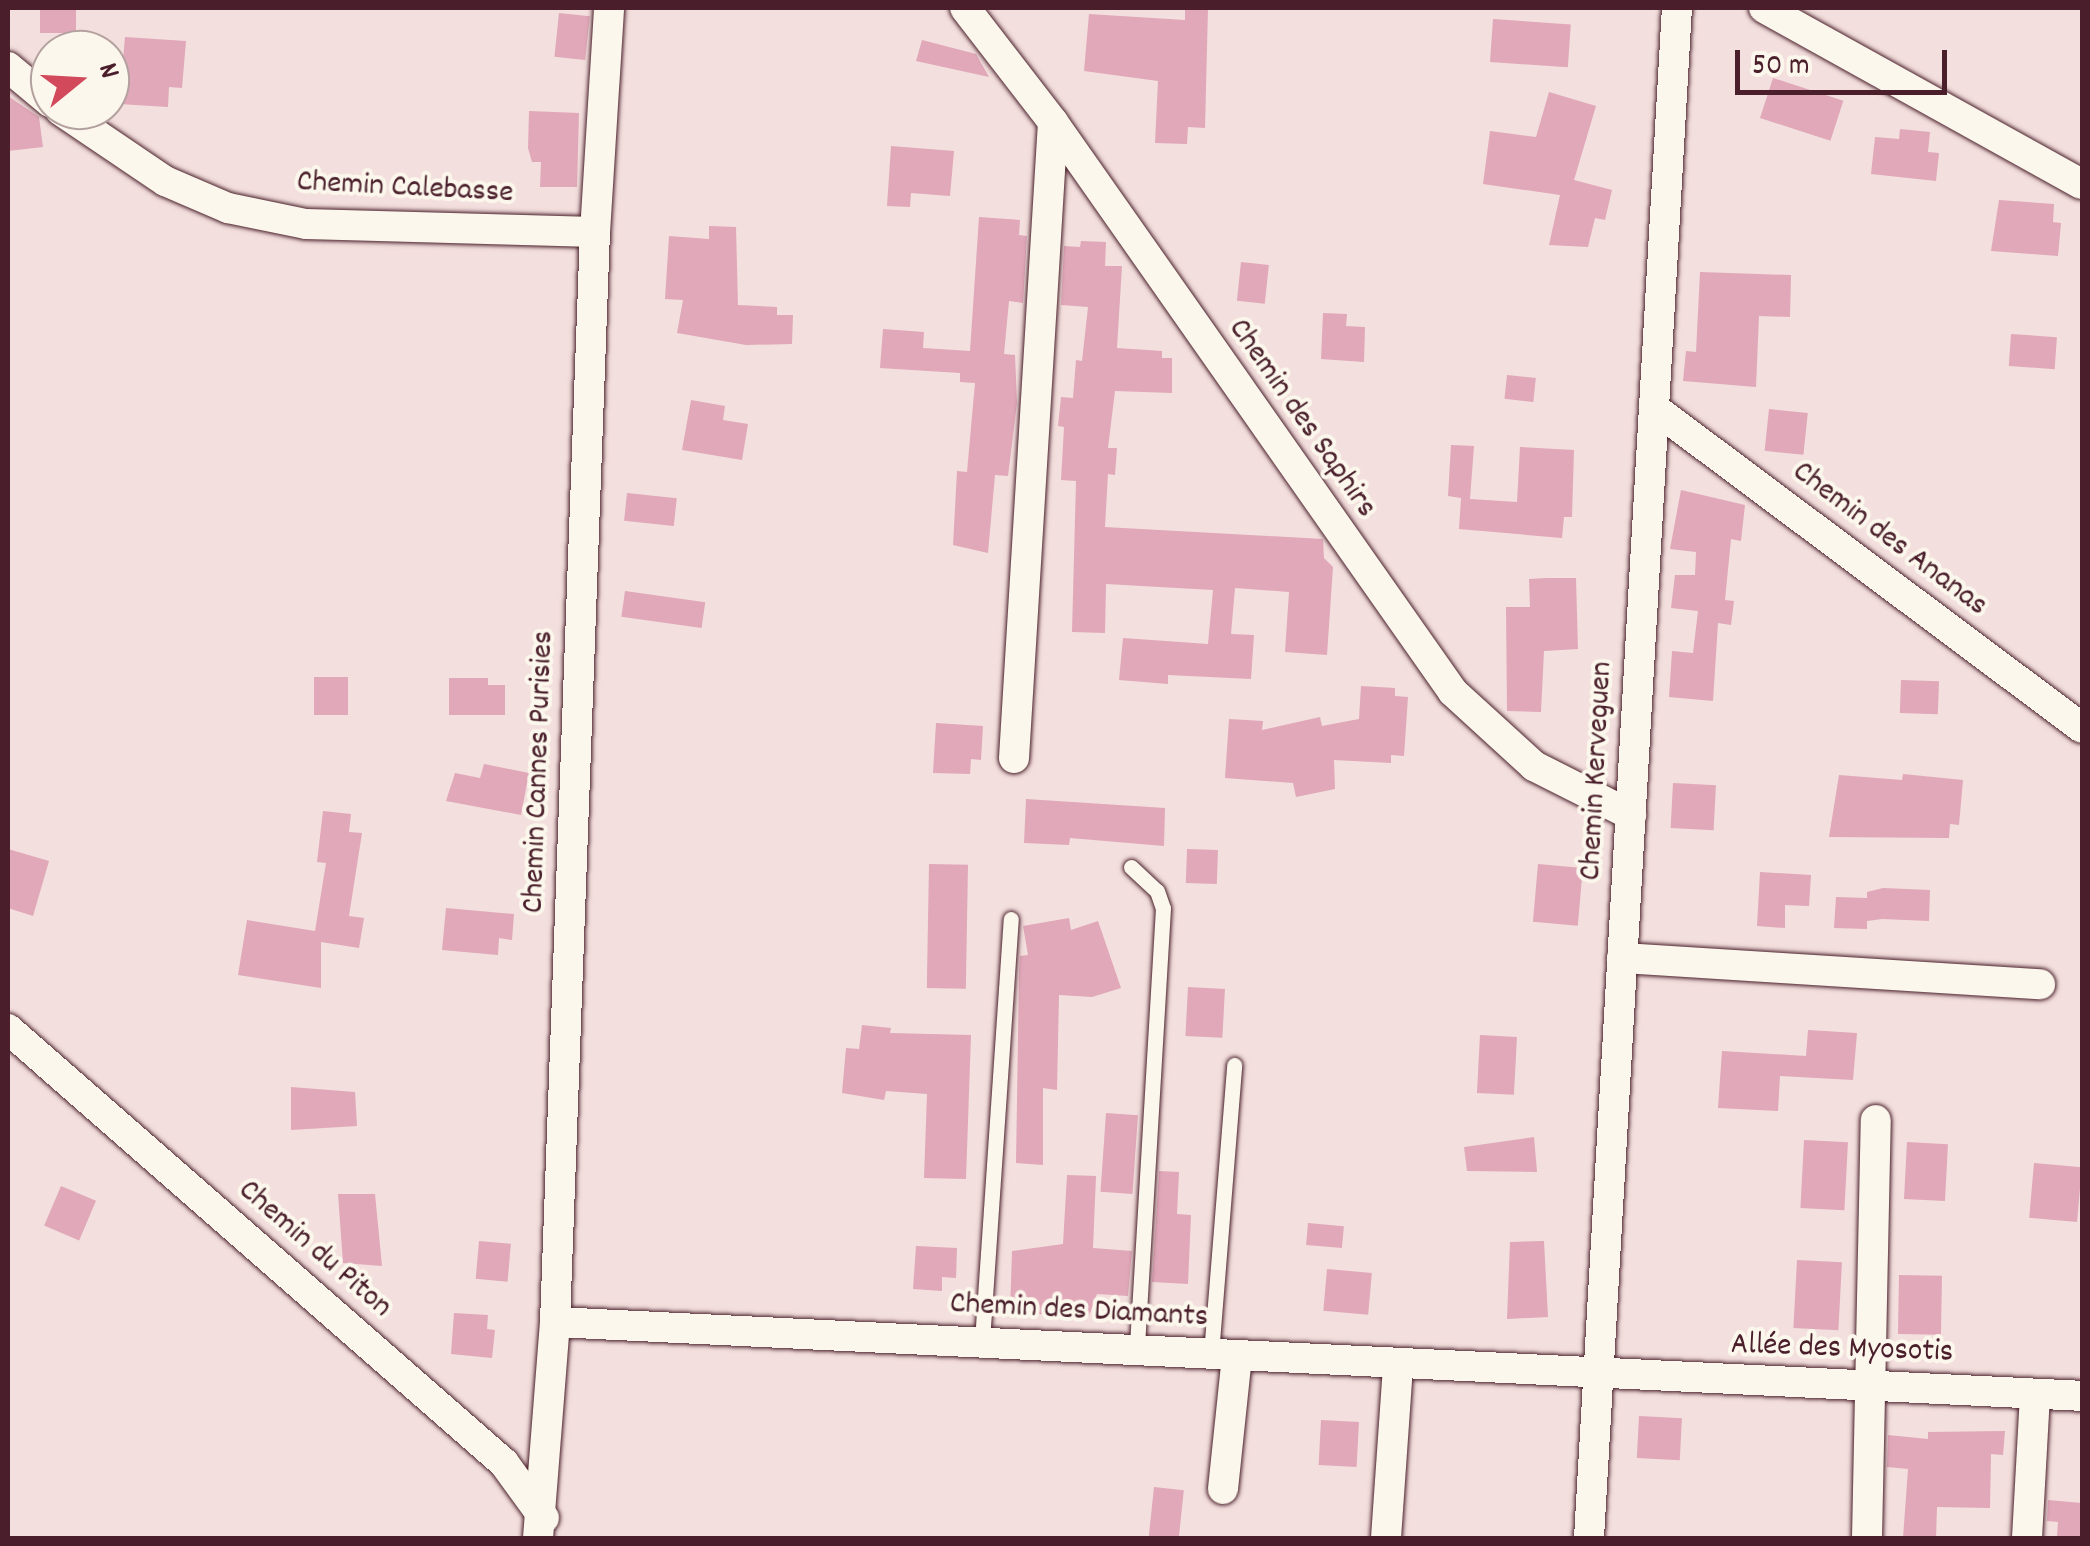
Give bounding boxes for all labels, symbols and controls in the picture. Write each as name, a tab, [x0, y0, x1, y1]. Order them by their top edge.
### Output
north arrow	[30, 30, 130, 130]
scale bar	[1740, 30, 1952, 92]
text: 50 m	[1752, 46, 1810, 89]
text: N	[85, 59, 128, 84]
street label: Chemin Calebasse	[296, 164, 514, 214]
street label: Chemin des Saphirs	[1218, 312, 1384, 526]
street label: Chemin des Ananas	[1784, 454, 1994, 626]
street label: Chemin Cannes Purisies	[516, 630, 564, 914]
street label: Chemin Kerveguen	[1573, 660, 1623, 882]
street label: Chemin du Piton	[229, 1173, 399, 1327]
street label: Chemin des Diamants	[949, 1286, 1209, 1338]
street label: Allée des Myosotis	[1730, 1327, 1954, 1373]

